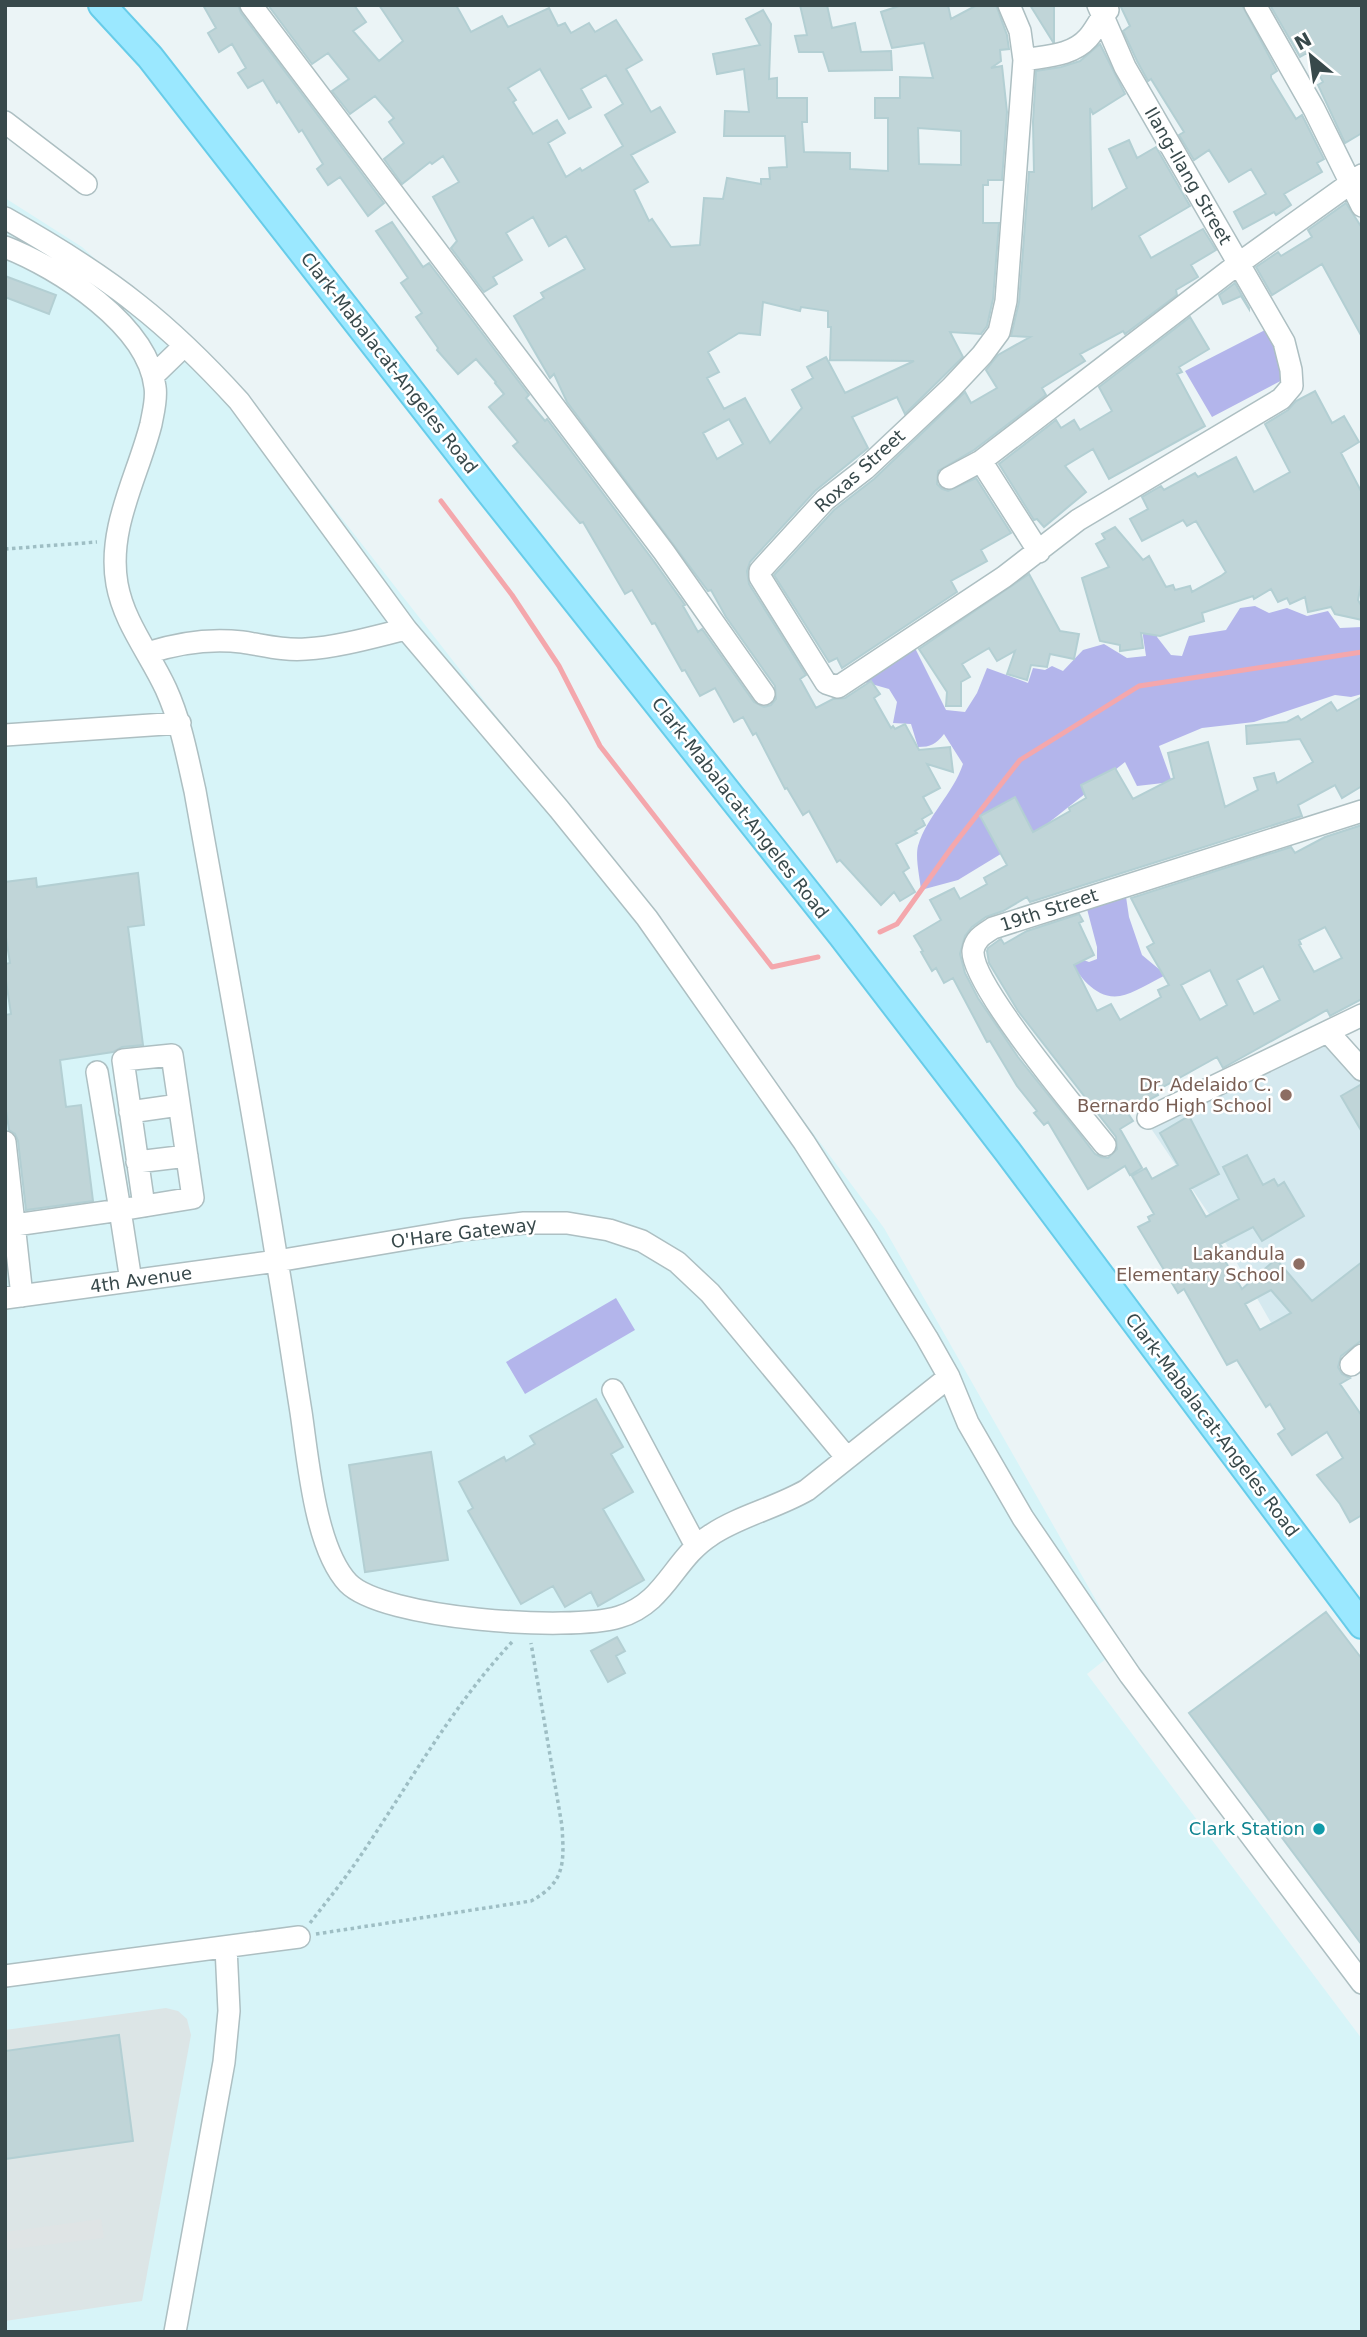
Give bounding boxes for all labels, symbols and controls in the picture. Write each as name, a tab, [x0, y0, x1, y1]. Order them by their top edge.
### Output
north arrow	[1276, 21, 1346, 91]
text: N	[1290, 28, 1315, 55]
street label: Ilang-Ilang Street	[1141, 103, 1236, 248]
street label: Clark-Mabalacat-Angeles Road	[297, 248, 482, 477]
street label: Roxas Street	[810, 425, 909, 516]
street label: Clark-Mabalacat-Angeles Road	[648, 693, 833, 922]
street label: 19th Street	[997, 884, 1100, 935]
place label: Dr. Adelaido C. Bernardo High School	[1077, 1074, 1272, 1116]
marker: Dr. Adelaido C. Bernardo High School	[1278, 1087, 1294, 1103]
street label: O'Hare Gateway	[390, 1213, 539, 1252]
place label: Lakandula Elementary School	[1116, 1243, 1285, 1285]
marker: Lakandula Elementary School	[1291, 1256, 1307, 1272]
street label: 4th Avenue	[89, 1262, 193, 1297]
street label: Clark-Mabalacat-Angeles Road	[1121, 1309, 1303, 1541]
place label: Clark Station	[1189, 1818, 1305, 1839]
marker: Clark Station	[1311, 1821, 1327, 1837]

